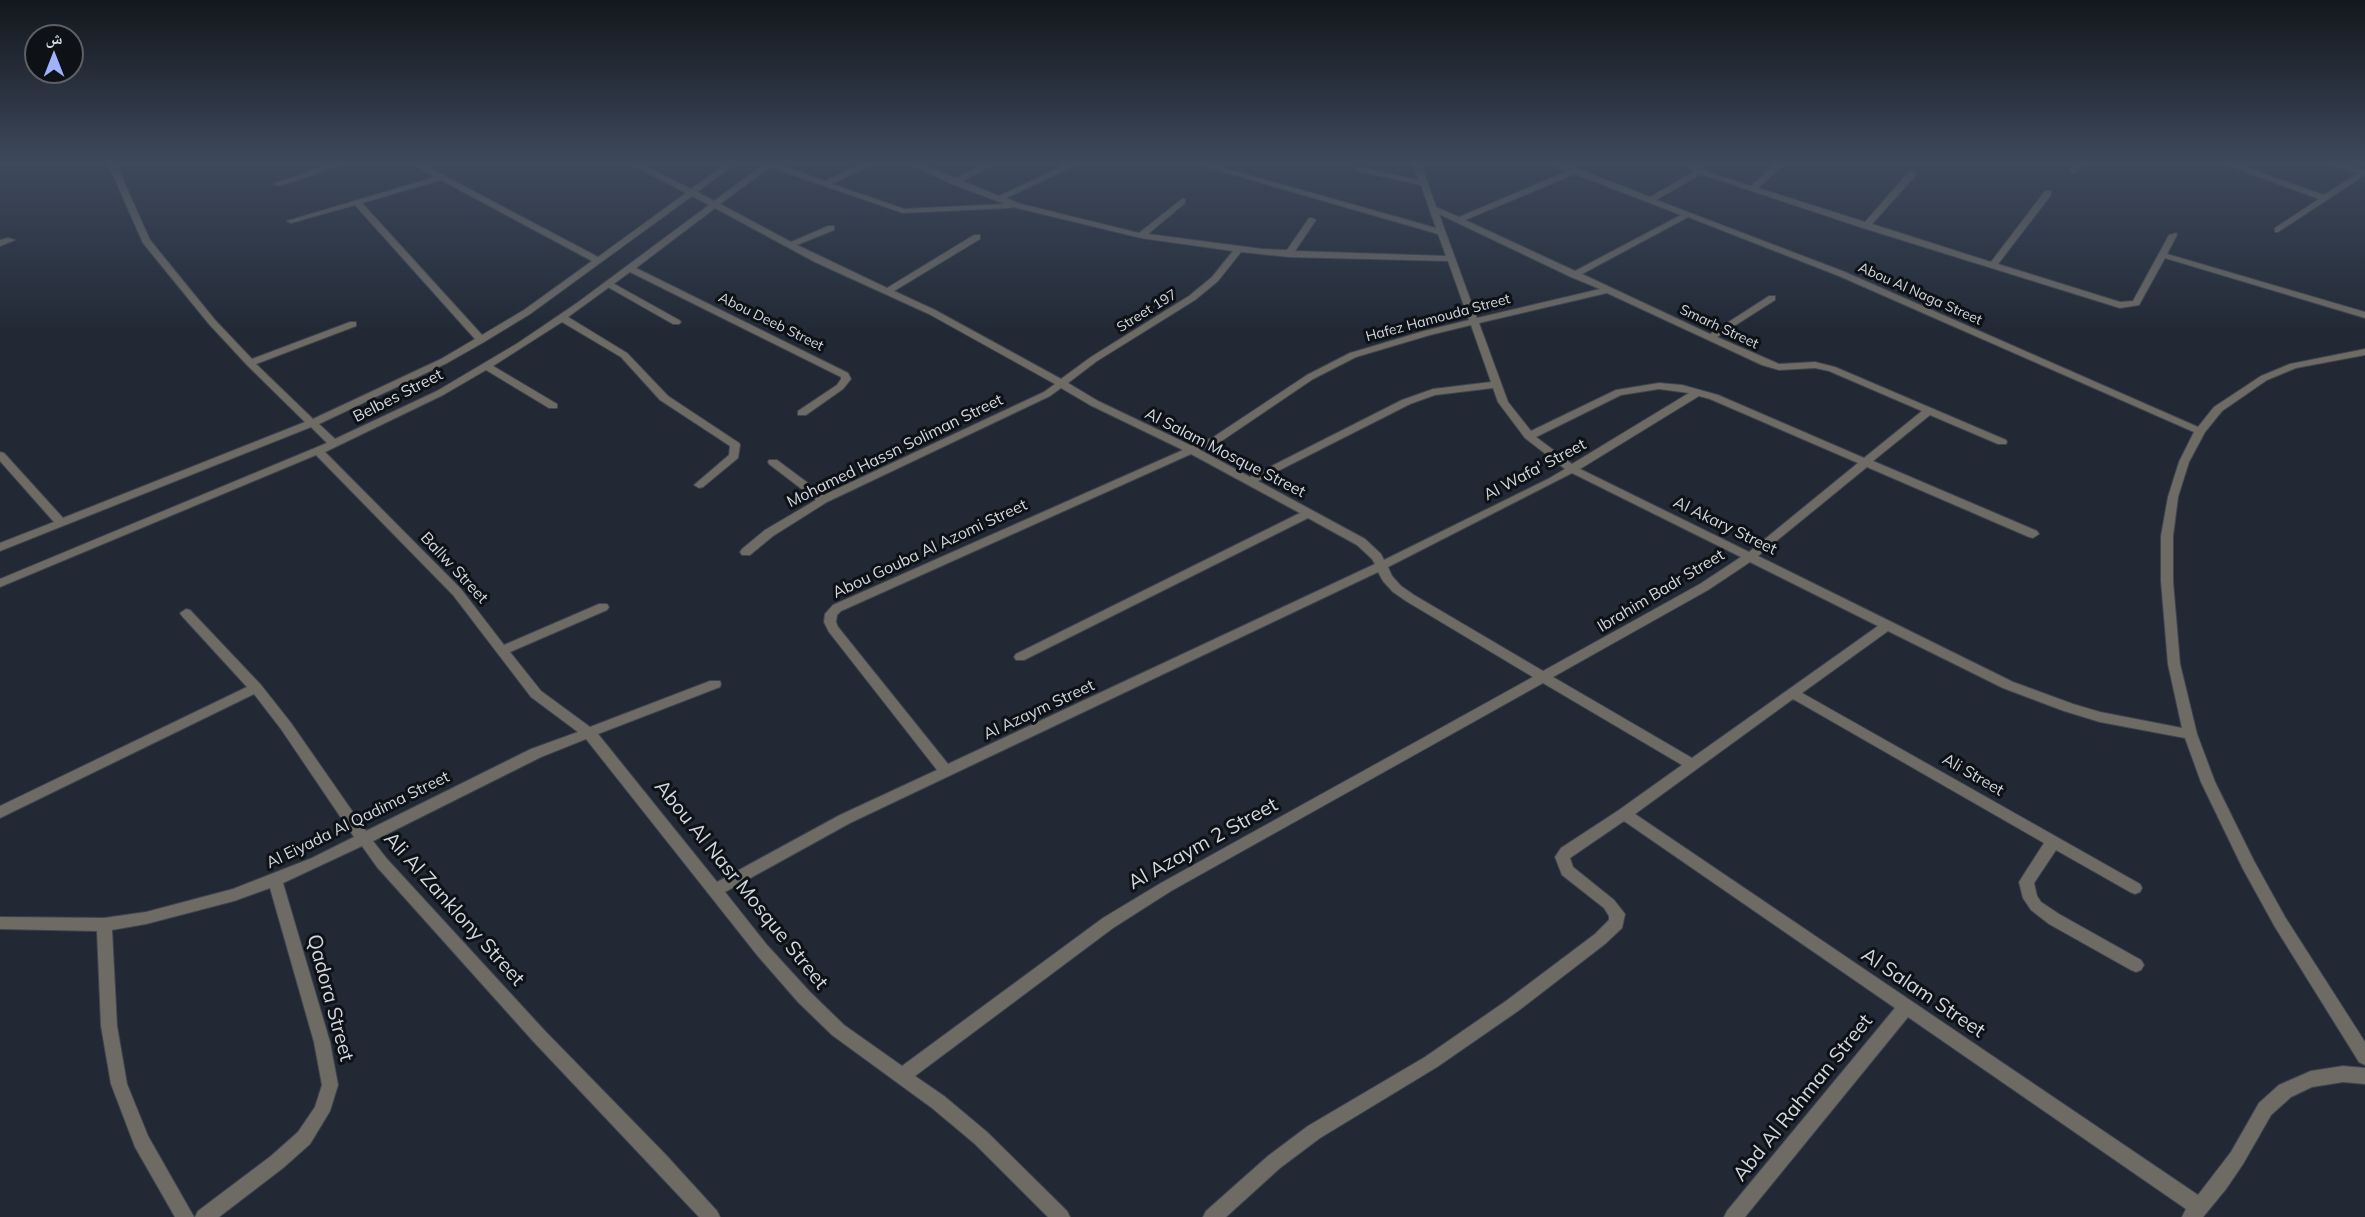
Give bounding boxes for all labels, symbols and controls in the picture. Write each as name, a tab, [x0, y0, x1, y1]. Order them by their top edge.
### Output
north arrow	[24, 24, 84, 84]
text: ش	[46, 28, 62, 48]
street label: Abou Al Naga Street	[1855, 259, 1985, 329]
street label: Street 197	[1114, 286, 1180, 336]
street label: Abou Deeb Street	[716, 289, 826, 355]
street label: Hafez Hamouda Street	[1364, 291, 1512, 345]
street label: Smarh Street	[1677, 301, 1761, 353]
street label: Belbes Street	[350, 365, 446, 427]
street label: Mohamed Hassn Soliman Street	[784, 390, 1006, 512]
street label: Al Salam Mosque Street	[1141, 404, 1309, 502]
street label: Al Wafa' Street	[1481, 435, 1589, 505]
street label: Al Akary Street	[1670, 493, 1780, 559]
street label: Abou Gouba Al Azomi Street	[830, 495, 1030, 603]
street label: Ballw Street	[416, 528, 492, 608]
street label: Ibrahim Badr Street	[1594, 545, 1728, 637]
street label: Al Azaym Street	[980, 676, 1098, 744]
street label: Ali Street	[1939, 750, 2007, 800]
street label: Al Eiyada Al Qadima Street	[263, 767, 453, 873]
street label: Abou Al Nasr Mosque Street	[649, 776, 833, 994]
street label: Al Azaym 2 Street	[1124, 793, 1282, 895]
street label: Ali Al Zanklony Street	[379, 827, 529, 991]
street label: Qadora Street	[302, 932, 358, 1064]
street label: Al Salam Street	[1857, 943, 1989, 1043]
street label: Abd Al Rahman Street	[1728, 1010, 1878, 1186]

